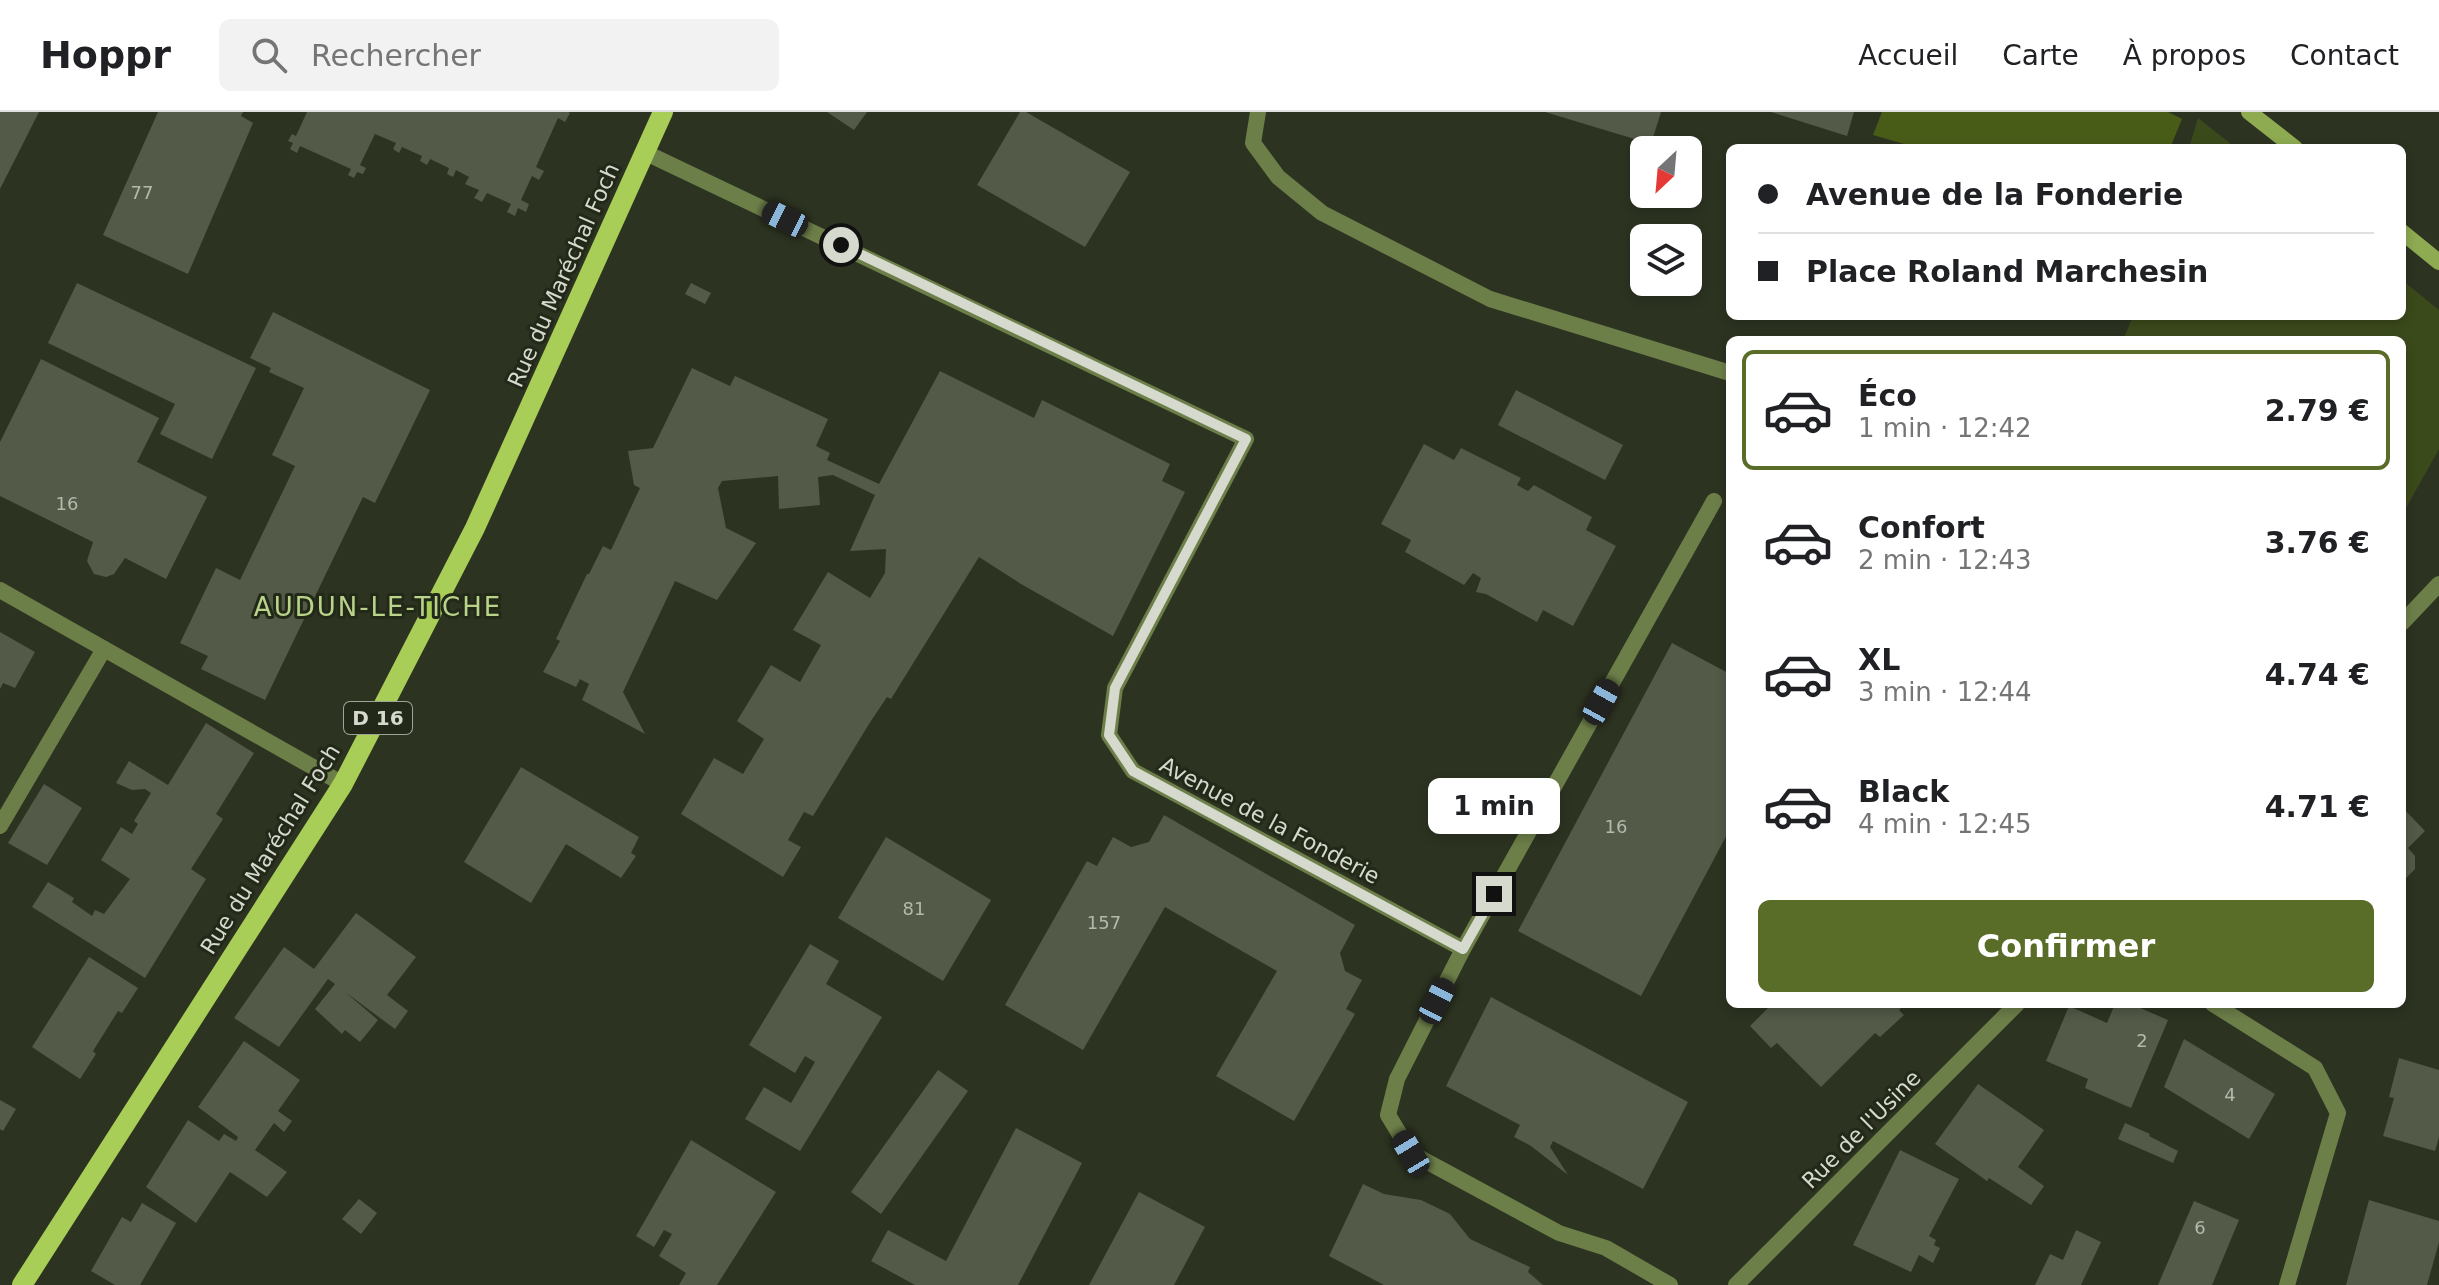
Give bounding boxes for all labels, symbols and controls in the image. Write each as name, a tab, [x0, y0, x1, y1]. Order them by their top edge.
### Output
search box	[219, 19, 779, 91]
text: Hoppr	[40, 33, 171, 77]
icon: search	[247, 33, 291, 77]
text: Rechercher	[311, 38, 481, 73]
text: Accueil	[1858, 39, 1958, 72]
text: Carte	[2002, 39, 2079, 72]
text: À propos	[2123, 39, 2246, 72]
text: Contact	[2290, 39, 2399, 72]
north arrow	[1630, 136, 1702, 208]
map controls	[1630, 136, 1702, 296]
street label: Rue du Maréchal Foch	[503, 159, 624, 391]
text: Avenue de la Fonderie	[1806, 177, 2183, 212]
house number: 77	[131, 182, 153, 203]
car	[758, 198, 812, 240]
button: layers	[1630, 224, 1702, 296]
route start	[823, 227, 859, 263]
text: Place Roland Marchesin	[1806, 254, 2208, 289]
icon: car	[1762, 374, 1834, 446]
text: Éco	[1858, 378, 1917, 413]
text: 2.79 €	[2265, 393, 2370, 428]
text: 1 min · 12:42	[1858, 413, 2032, 443]
house number: 16	[56, 493, 78, 514]
icon: car	[1762, 506, 1834, 578]
text: Confort	[1858, 510, 1985, 545]
text: 3.76 €	[2265, 525, 2370, 560]
text: 2 min · 12:43	[1858, 545, 2032, 575]
district label: AUDUN-LE-TICHE	[254, 592, 502, 622]
icon: car	[1762, 638, 1834, 710]
text: XL	[1858, 642, 1900, 677]
text: 4.74 €	[2265, 657, 2370, 692]
car	[1579, 675, 1623, 729]
text: 3 min · 12:44	[1858, 677, 2032, 707]
road number: D 16	[344, 702, 412, 734]
street label: Rue du Maréchal Foch	[196, 740, 345, 959]
street label: Avenue de la Fonderie	[1156, 752, 1384, 889]
icon: car	[1762, 770, 1834, 842]
text: Black	[1858, 774, 1949, 809]
callout: 1 min	[1428, 778, 1560, 834]
text: 4.71 €	[2265, 789, 2370, 824]
text: 1 min	[1453, 791, 1535, 821]
text: 4 min · 12:45	[1858, 809, 2032, 839]
house number: 16	[1605, 816, 1627, 837]
route end	[1476, 876, 1512, 912]
house number: 81	[903, 898, 925, 919]
button: Confirmer	[1758, 900, 2374, 992]
house number: 157	[1087, 912, 1121, 933]
car	[1415, 974, 1459, 1028]
house number: 2	[2136, 1030, 2148, 1051]
street label: Rue de l'Usine	[1797, 1065, 1926, 1194]
house number: 4	[2224, 1084, 2236, 1105]
car	[1388, 1126, 1434, 1180]
house number: 6	[2194, 1217, 2206, 1238]

